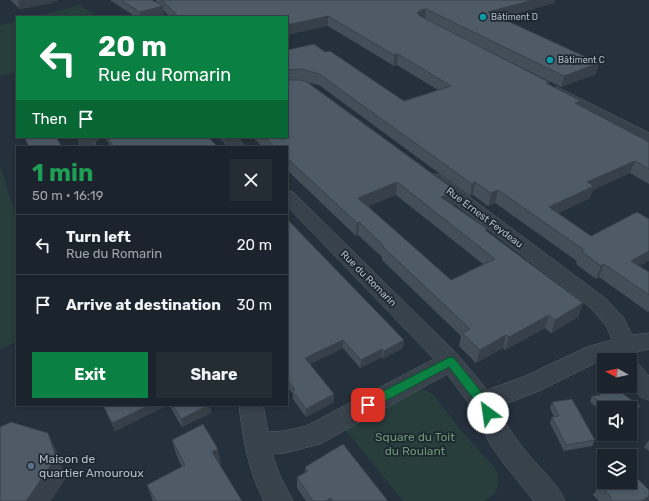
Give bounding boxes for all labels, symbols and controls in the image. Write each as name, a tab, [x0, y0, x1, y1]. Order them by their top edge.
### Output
marker: Bâtiment D	[478, 12, 488, 22]
place label: Bâtiment D	[491, 12, 538, 22]
text: 20 m	[98, 30, 167, 63]
icon: left	[32, 32, 84, 84]
marker: Bâtiment C	[545, 55, 555, 65]
place label: Bâtiment C	[558, 55, 605, 65]
text: Rue du Romarin	[98, 64, 231, 86]
icon: arrive	[75, 108, 97, 130]
text: Then	[32, 110, 67, 128]
text: 1 min	[32, 159, 93, 187]
button: close	[230, 159, 272, 201]
street label: Rue Ernest Feydeau	[444, 185, 525, 251]
text: 50 m · 16:19	[32, 188, 103, 203]
text: Turn left	[66, 228, 131, 246]
icon: left	[32, 234, 54, 256]
text: 20 m	[237, 236, 272, 254]
text: Rue du Romarin	[66, 246, 162, 261]
street label: Rue du Romarin	[338, 248, 399, 309]
icon: arrive	[32, 294, 54, 316]
text: Arrive at destination	[66, 296, 221, 314]
text: 30 m	[236, 296, 272, 314]
button: Exit	[32, 352, 148, 398]
button: Share	[156, 352, 272, 398]
north arrow	[597, 353, 637, 393]
map controls	[597, 353, 637, 489]
pin	[351, 388, 385, 422]
position arrow	[467, 392, 509, 434]
icon: arrive	[357, 394, 379, 416]
button: sound	[597, 401, 637, 441]
park label: Square du Toit du Roulant	[375, 430, 455, 458]
button: layers	[597, 449, 637, 489]
place label: Maison de quartier Amouroux	[39, 452, 144, 480]
marker: Maison de quartier Amouroux	[26, 461, 36, 471]

